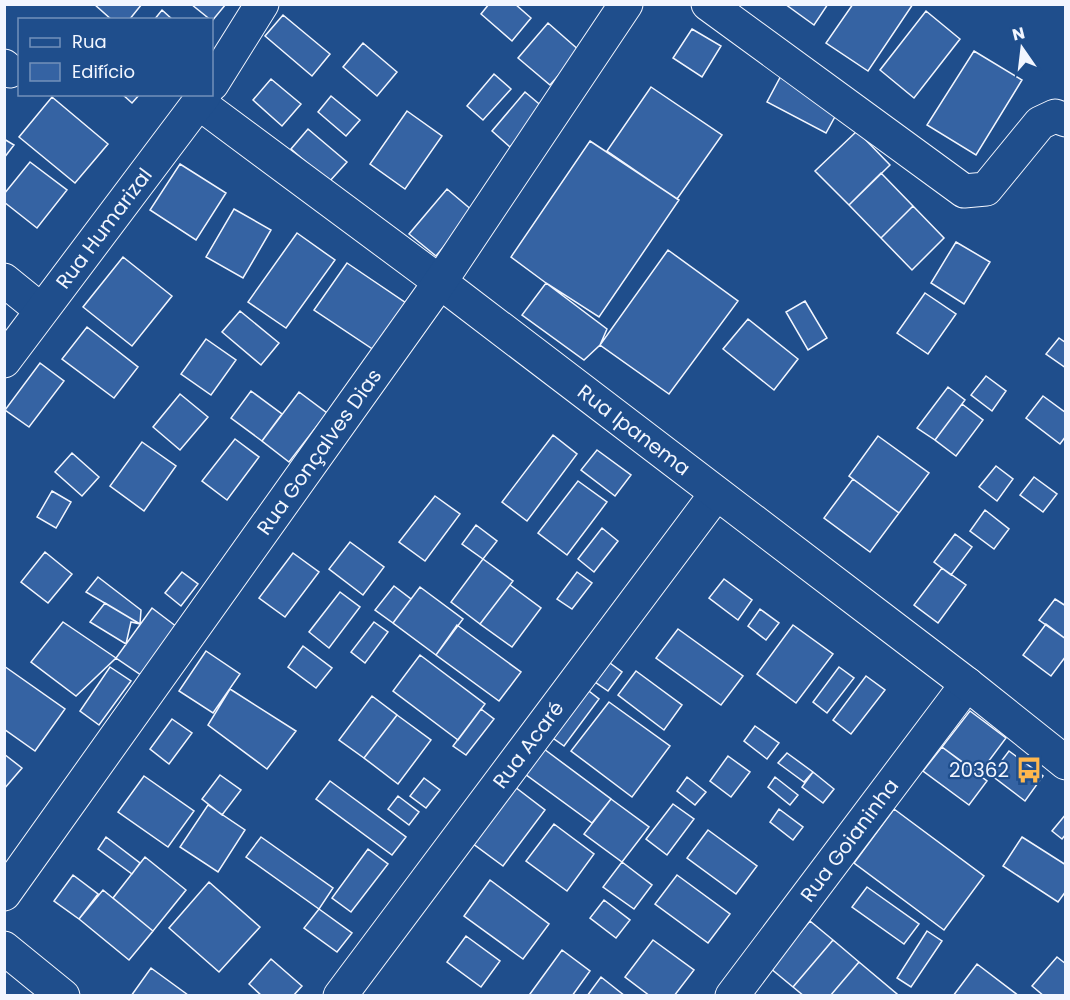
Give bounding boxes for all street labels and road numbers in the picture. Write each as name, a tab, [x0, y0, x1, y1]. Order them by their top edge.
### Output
street label: Rua Humarizal	[49, 162, 159, 295]
street label: Rua Gonçalves Dias	[250, 363, 388, 541]
street label: Rua Ipanema	[572, 378, 696, 482]
street label: Rua Acaré	[486, 695, 570, 794]
street label: Rua Goianinha	[794, 773, 905, 908]

